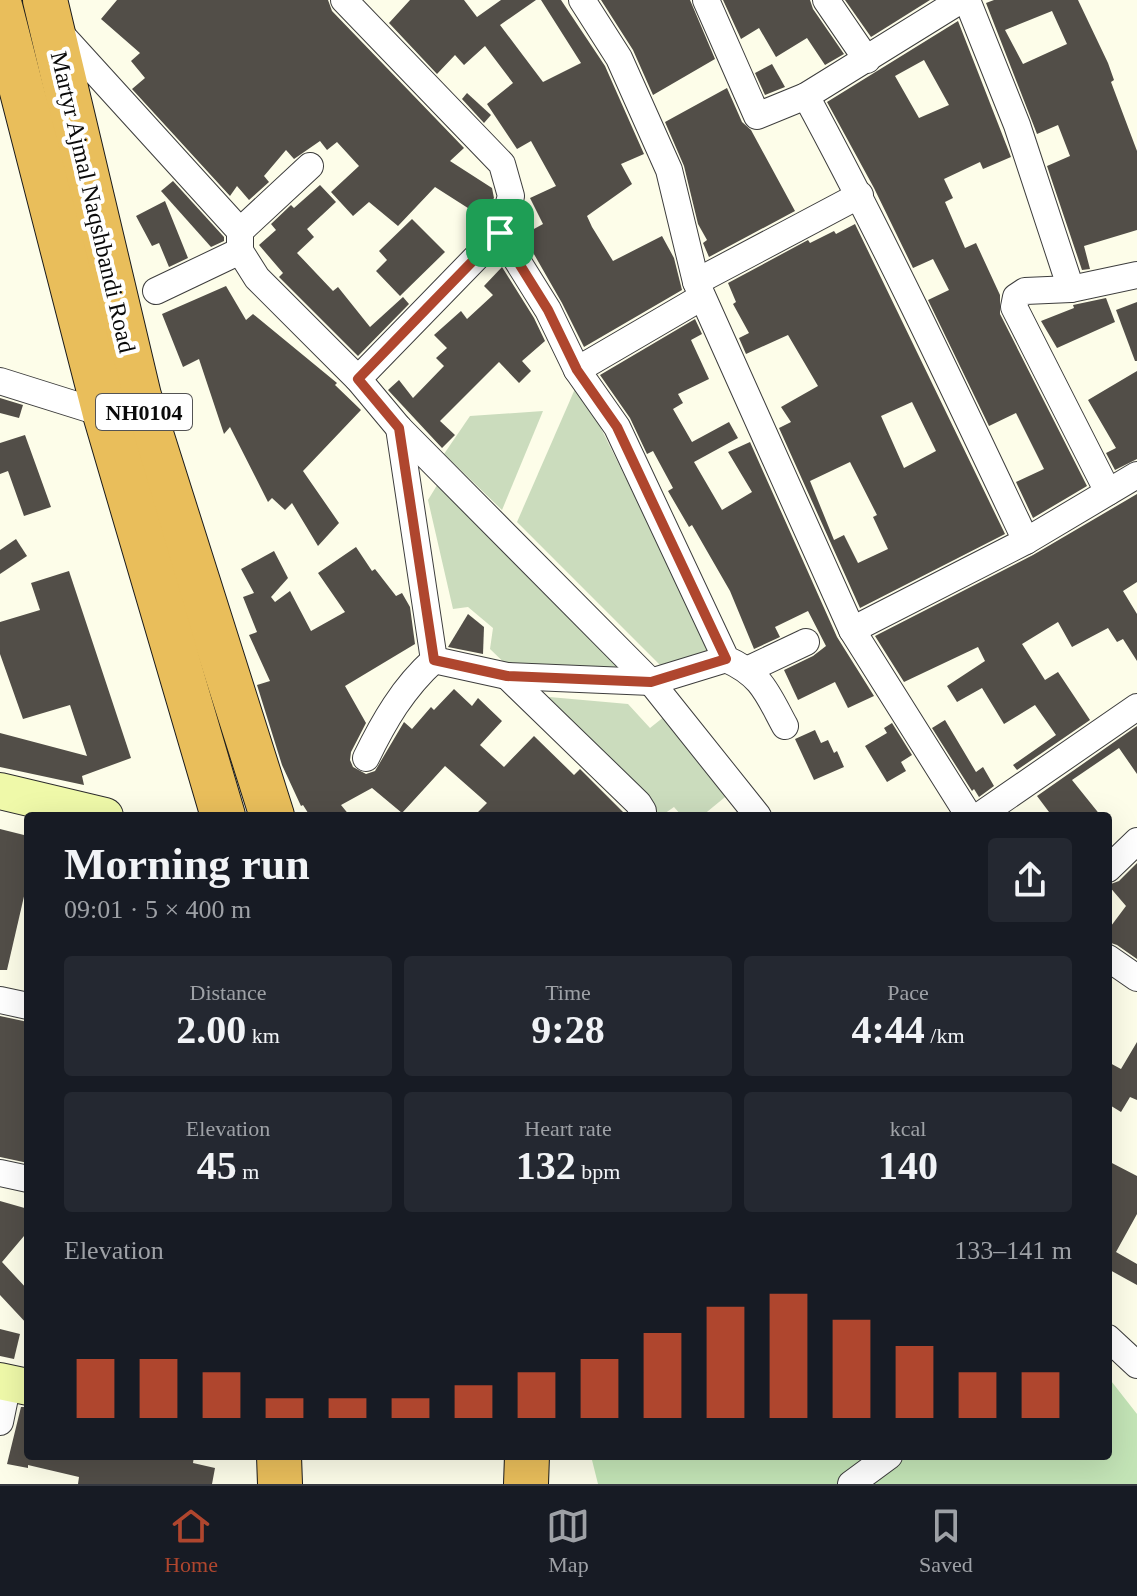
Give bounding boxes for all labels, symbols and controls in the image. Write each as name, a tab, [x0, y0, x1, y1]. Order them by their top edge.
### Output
street label: Martyr Ajmal Naqshbandi Road	[46, 49, 140, 355]
pin	[466, 199, 534, 267]
icon: arrive	[478, 211, 522, 255]
road number: NH0104	[96, 394, 192, 430]
button: share	[988, 838, 1072, 922]
text: Morning run	[64, 840, 310, 889]
text: 09:01 · 5 × 400 m	[64, 895, 251, 924]
text: Distance	[190, 980, 266, 1005]
text: Time	[545, 980, 591, 1005]
text: Pace	[887, 980, 929, 1005]
text: 2.00	[176, 1007, 246, 1052]
text: 9:28	[531, 1007, 605, 1052]
text: 4:44	[851, 1007, 925, 1052]
text: km	[246, 1023, 280, 1048]
text: /km	[925, 1023, 965, 1048]
text: Elevation	[186, 1116, 270, 1141]
text: Heart rate	[524, 1116, 612, 1141]
text: kcal	[890, 1116, 926, 1141]
text: 45	[197, 1143, 237, 1188]
text: 132	[516, 1143, 576, 1188]
text: 140	[878, 1143, 938, 1188]
text: m	[237, 1159, 259, 1184]
text: bpm	[576, 1159, 620, 1184]
text: Elevation	[64, 1236, 164, 1265]
text: 133–141 m	[954, 1236, 1072, 1265]
tab: Home	[164, 1504, 218, 1578]
tab: Map	[546, 1504, 590, 1578]
tab: Saved	[919, 1504, 973, 1578]

